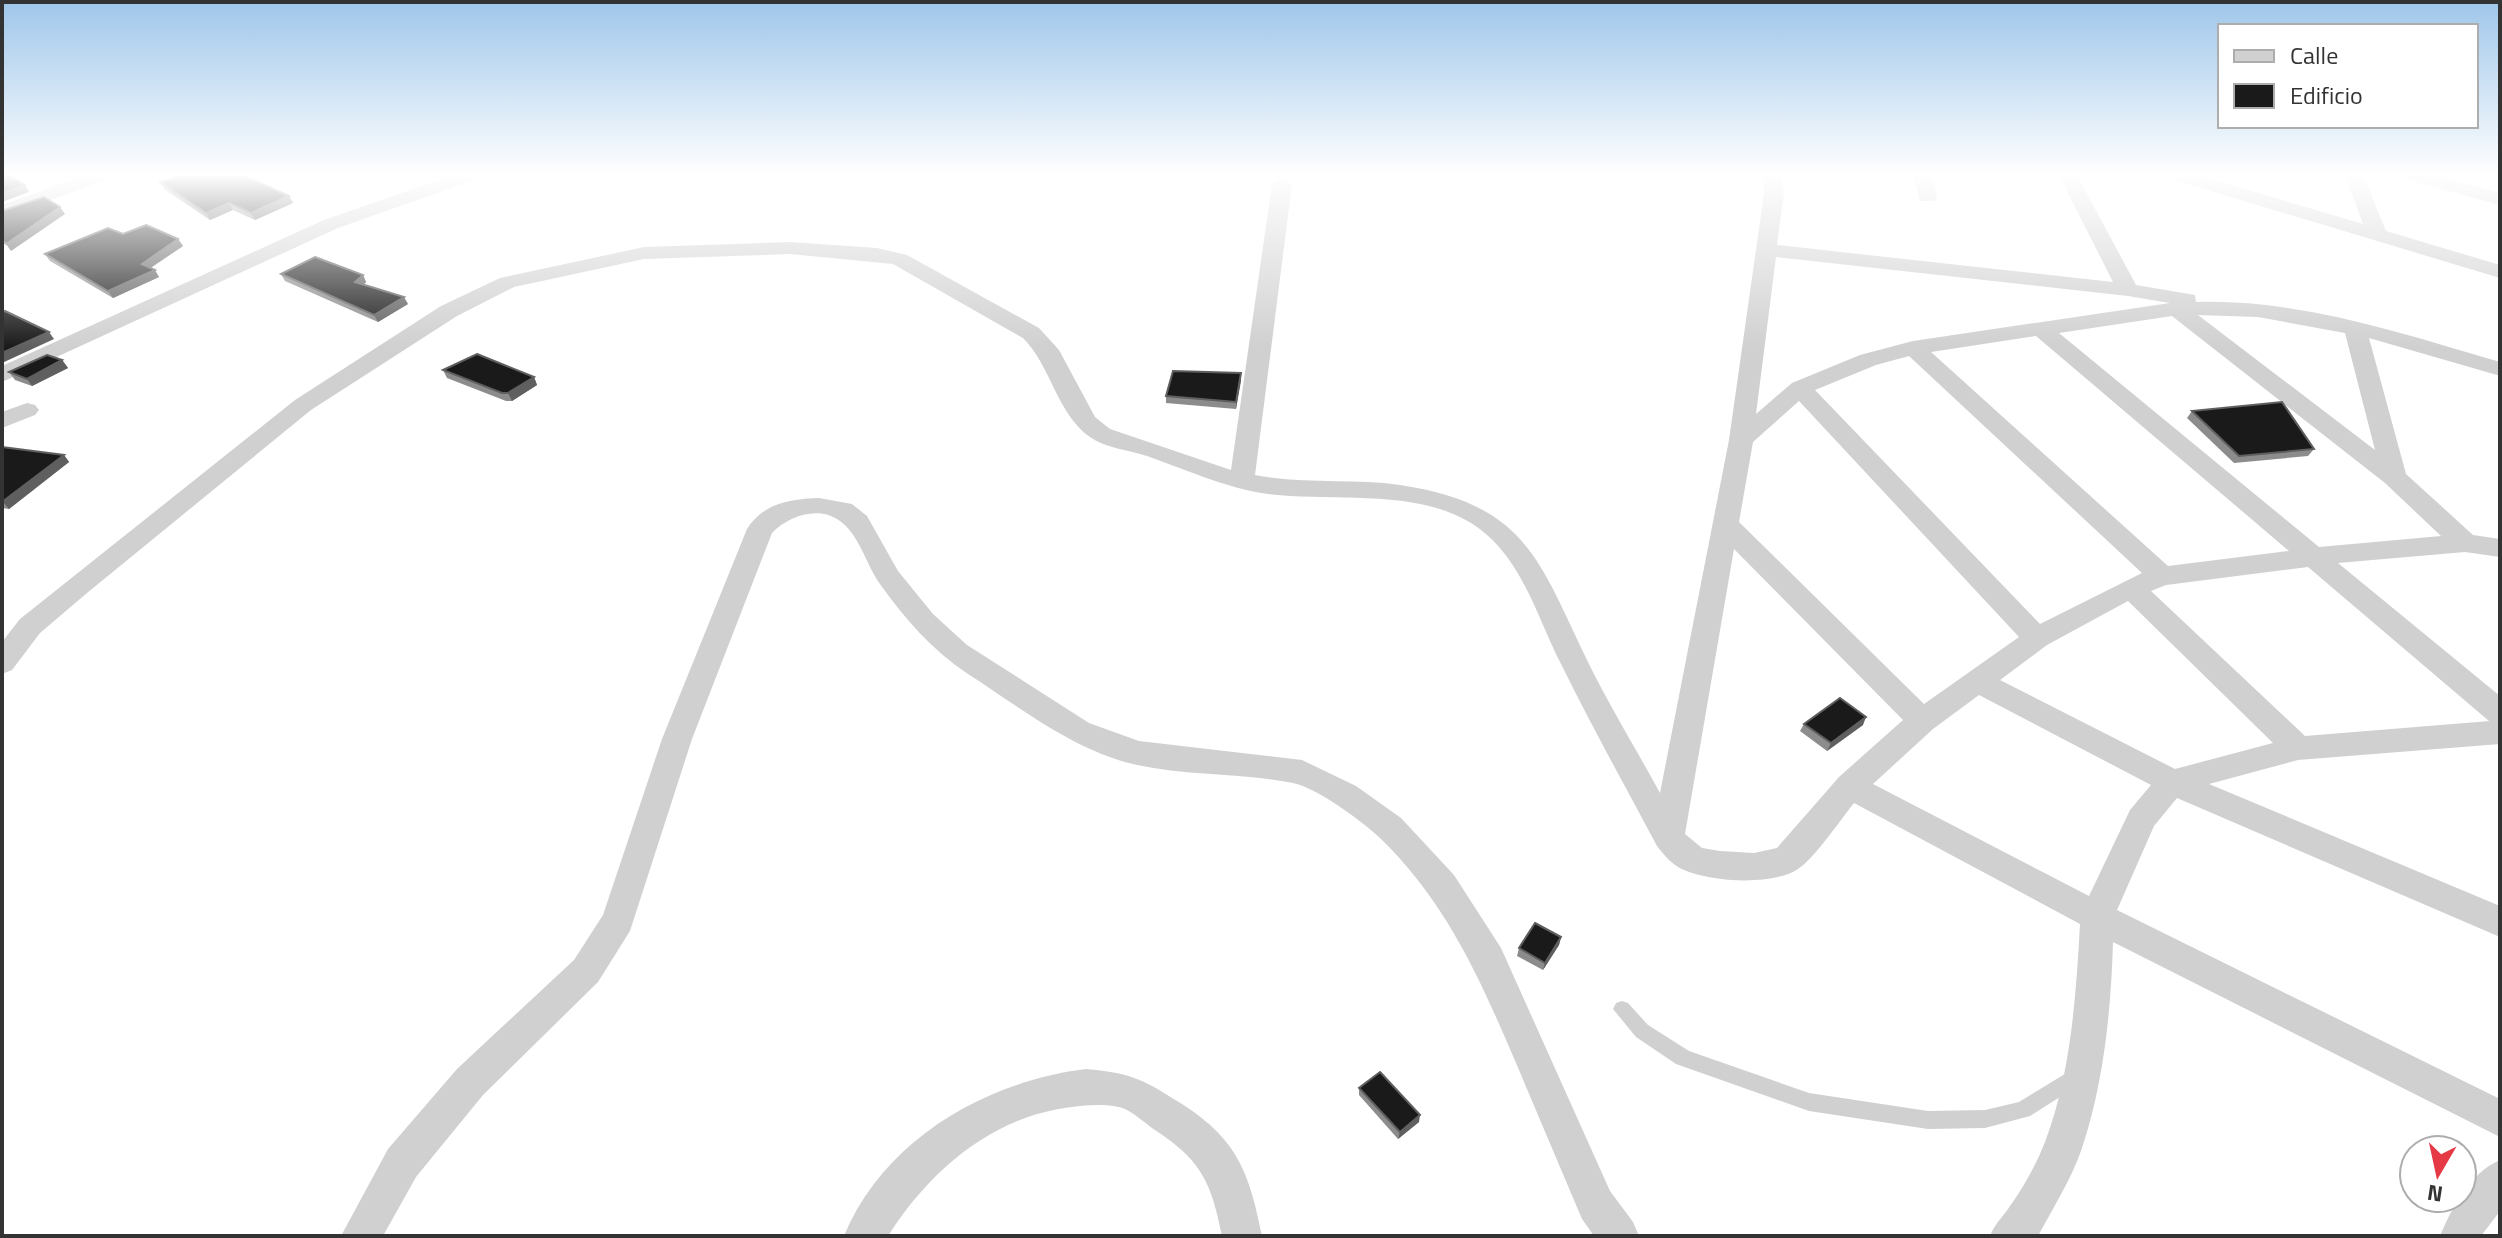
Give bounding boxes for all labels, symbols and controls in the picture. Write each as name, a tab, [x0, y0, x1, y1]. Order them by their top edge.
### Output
legend	[2218, 24, 2478, 128]
text: Calle	[2290, 37, 2338, 73]
text: Edificio	[2290, 77, 2363, 113]
north arrow	[2398, 1134, 2478, 1214]
text: N	[2425, 1176, 2445, 1212]

